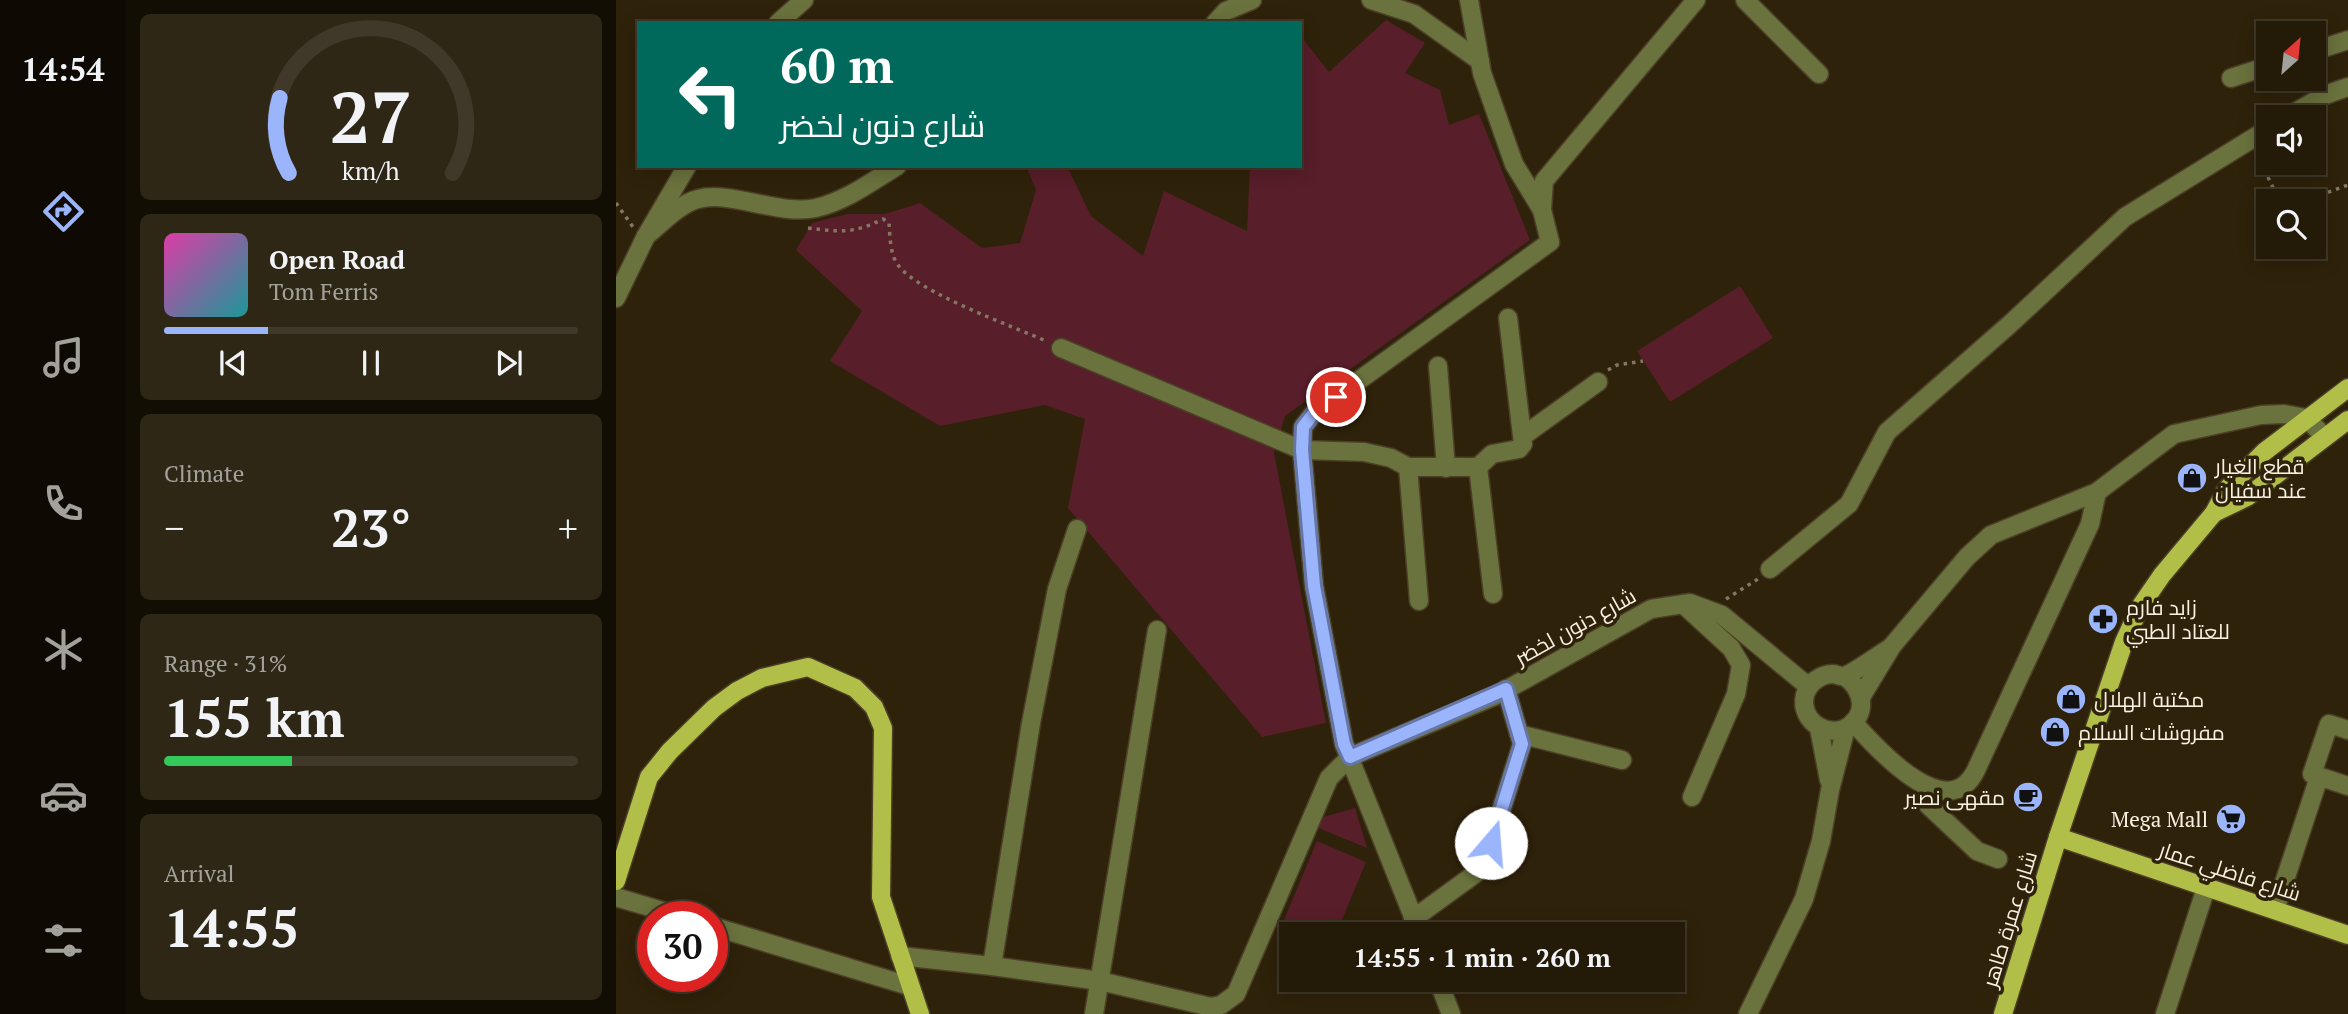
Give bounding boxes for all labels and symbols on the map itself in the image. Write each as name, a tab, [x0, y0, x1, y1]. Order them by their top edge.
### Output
north arrow	[2256, 21, 2326, 91]
pin	[1306, 367, 1366, 427]
place label: قطع الغيار عند سفيان	[2214, 452, 2307, 504]
shop icon: قطع الغيار عند سفيان	[2175, 461, 2209, 495]
street label: شارع دنون لخضر	[1508, 581, 1641, 672]
place label: زايد فارم للعتاد الطبي	[2126, 593, 2230, 648]
pharmacy icon: زايد فارم للعتاد الطبي	[2086, 602, 2120, 636]
shop icon: مكتبة الهلال	[2054, 682, 2088, 716]
place label: مكتبة الهلال	[2094, 685, 2204, 713]
shop icon: مفروشات السلام	[2038, 715, 2072, 749]
place label: مفروشات السلام	[2078, 718, 2225, 747]
cafe icon: مقهى نصير	[2011, 780, 2045, 814]
place label: مقهى نصير	[1904, 783, 2005, 811]
supermarket icon: Mega Mall	[2214, 802, 2248, 836]
place label: Mega Mall	[2111, 805, 2208, 833]
position arrow	[1454, 806, 1528, 880]
street label: شارع فاضلي عمار	[2154, 835, 2304, 910]
street label: شارع عمرة طاهر	[1975, 848, 2044, 992]
speed limit sign: 30	[637, 901, 728, 992]

